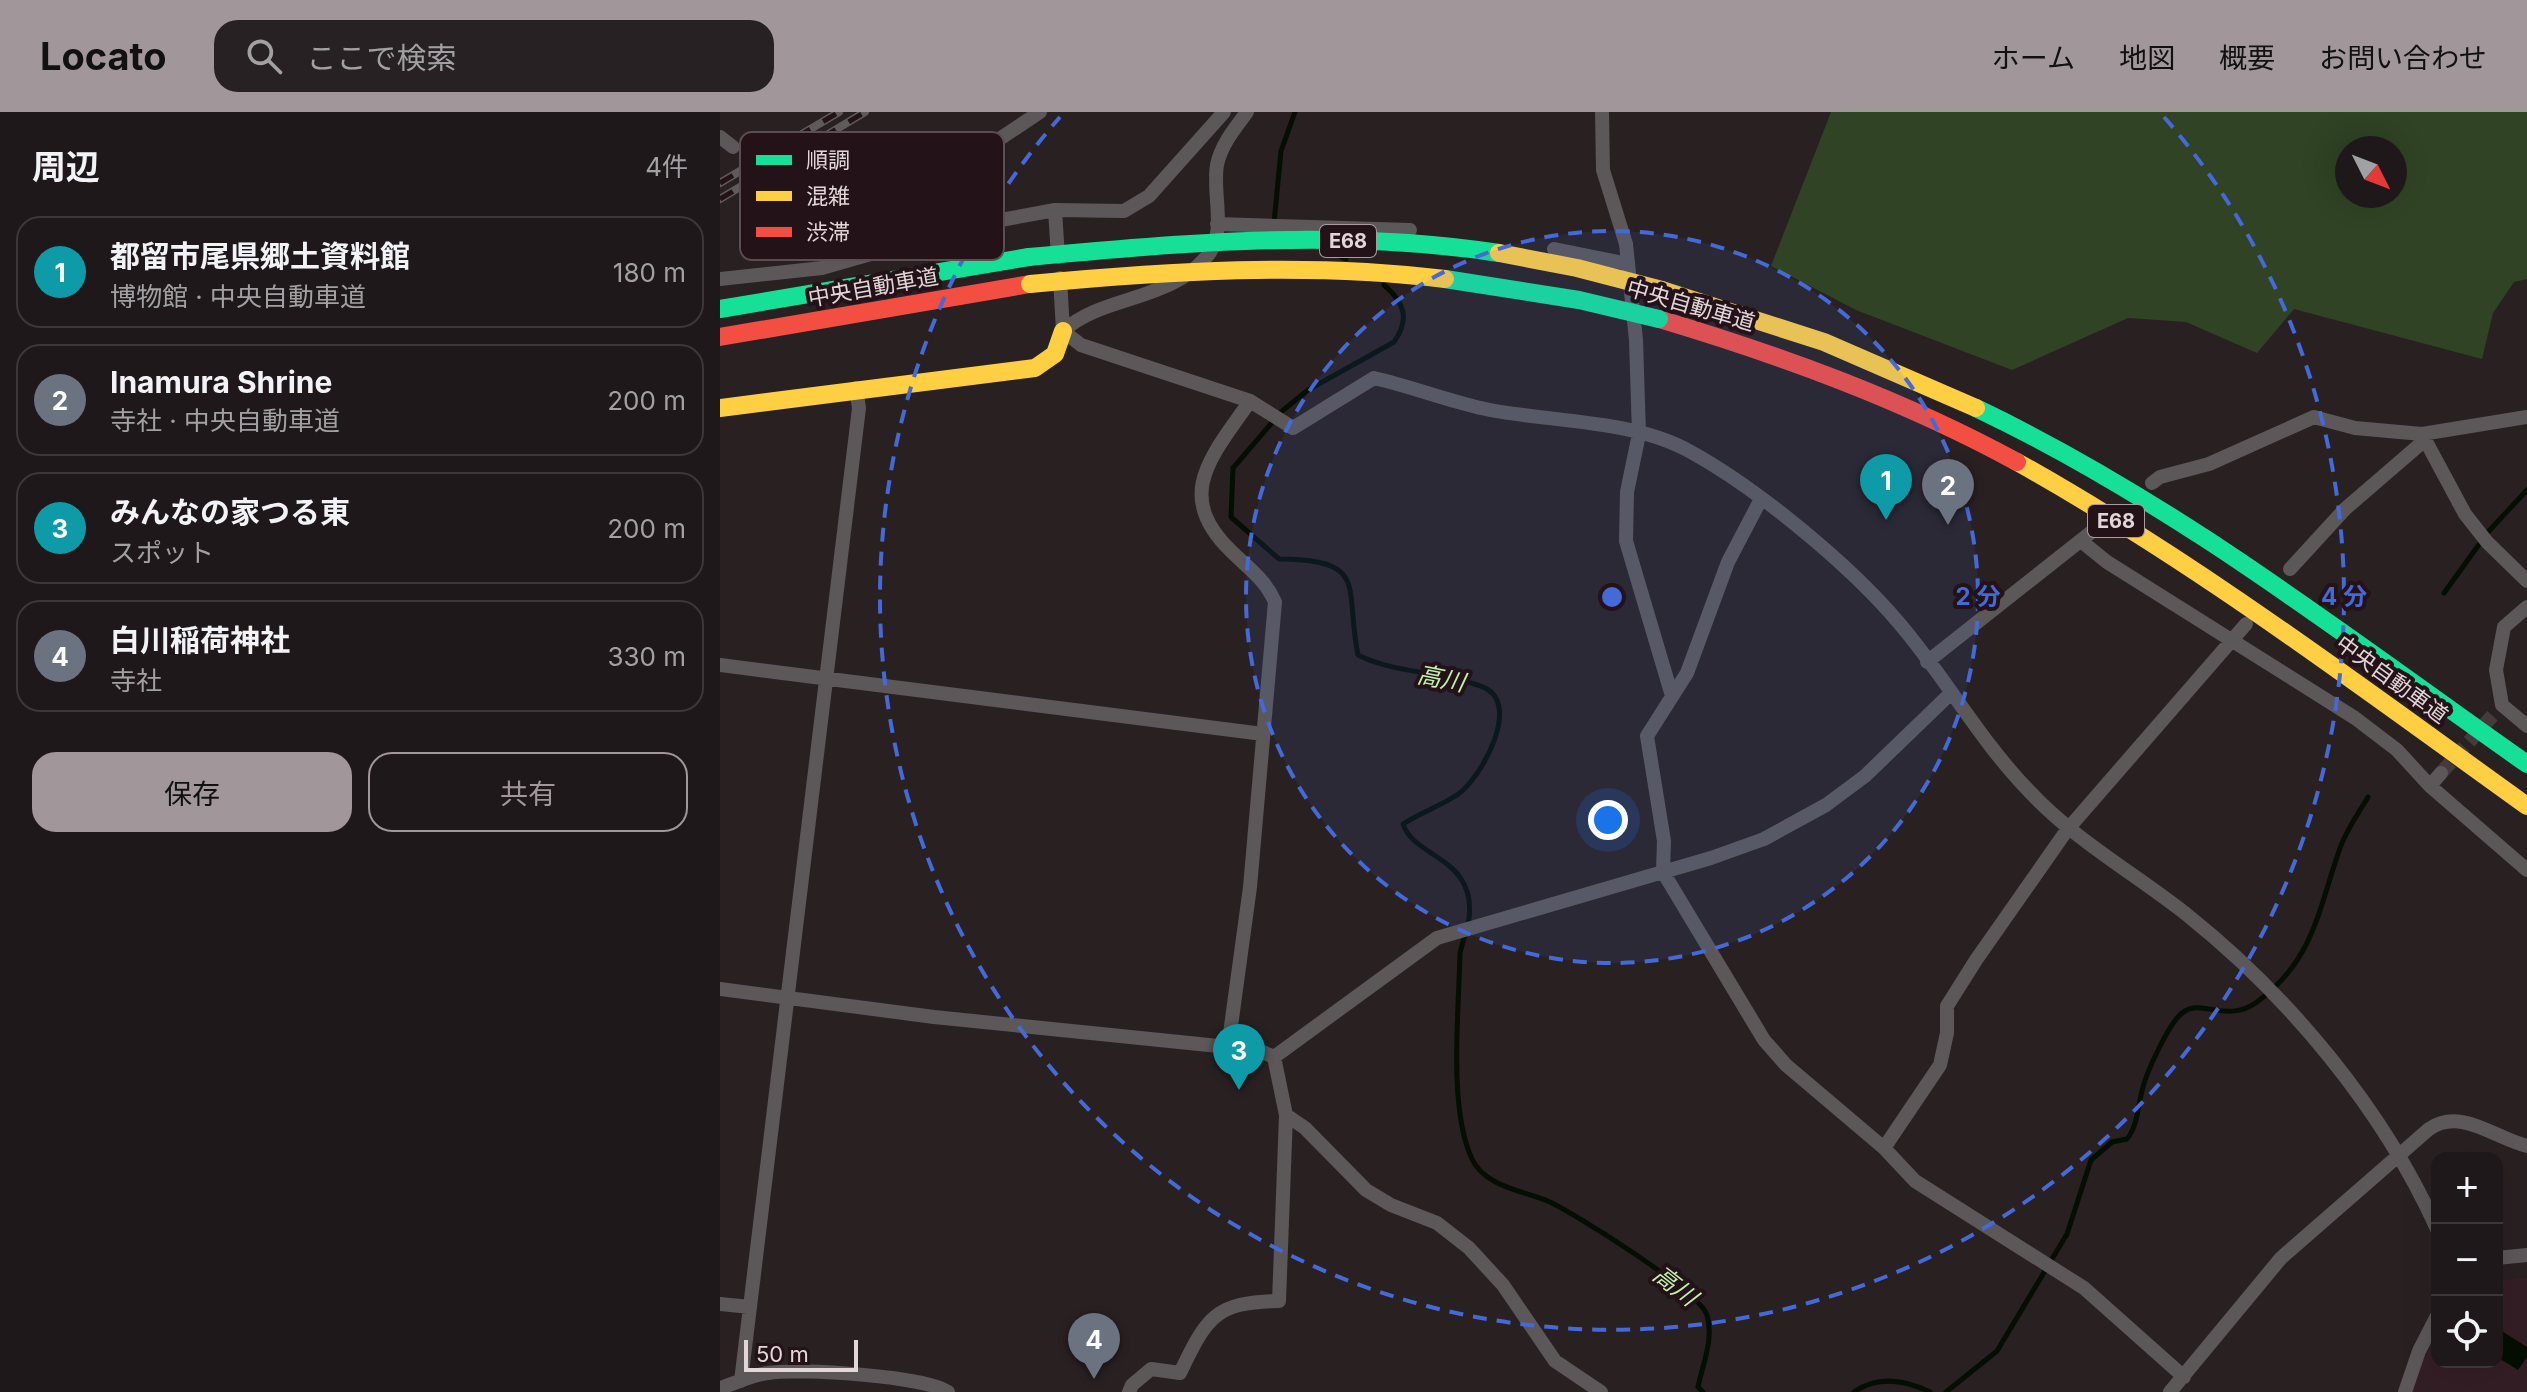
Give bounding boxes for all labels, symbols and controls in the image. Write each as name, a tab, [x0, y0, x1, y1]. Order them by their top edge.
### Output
search box	[214, 20, 774, 92]
text: Locato	[40, 33, 166, 79]
icon: search	[242, 34, 286, 78]
text: ここで検索	[306, 40, 456, 76]
text: ホーム	[1992, 41, 2075, 75]
text: 地図	[2119, 41, 2175, 75]
text: 概要	[2219, 41, 2275, 75]
text: お問い合わせ	[2319, 41, 2487, 75]
legend	[740, 132, 1004, 260]
north arrow	[2335, 136, 2407, 208]
text: 周辺	[32, 146, 100, 187]
text: 順調	[806, 147, 850, 173]
text: 4件	[645, 151, 688, 182]
text: 混雑	[806, 183, 850, 209]
text: 渋滞	[806, 219, 850, 245]
road number: E68	[1320, 225, 1376, 257]
text: 都留市尾県郷土資料館	[110, 238, 410, 274]
text: 1	[54, 257, 66, 288]
text: 180 m	[613, 257, 686, 288]
street label: 中央自動車道	[806, 263, 940, 311]
street label: 中央自動車道	[1624, 274, 1758, 336]
text: 博物館 · 中央自動車道	[110, 281, 366, 312]
text: Inamura Shrine	[110, 364, 332, 400]
text: 2	[52, 385, 68, 416]
text: 200 m	[607, 385, 686, 416]
text: 寺社 · 中央自動車道	[110, 405, 340, 436]
pin: 1	[1860, 454, 1912, 520]
pin: 2	[1922, 459, 1974, 525]
text: みんなの家つる東	[110, 494, 350, 530]
road number: E68	[2088, 505, 2144, 537]
text: 3	[52, 513, 68, 544]
text: 200 m	[607, 513, 686, 544]
text: スポット	[110, 537, 214, 568]
text: 2 分	[1956, 582, 2000, 611]
text: 4 分	[2321, 582, 2367, 611]
centre of rings	[1598, 583, 1626, 611]
text: 白川稲荷神社	[110, 622, 290, 658]
street label: 中央自動車道	[2331, 630, 2453, 728]
text: 4	[51, 641, 69, 672]
text: 330 m	[607, 641, 686, 672]
water label: 高川	[1415, 660, 1470, 698]
text: 寺社	[110, 665, 162, 696]
button: 保存	[32, 752, 352, 832]
button: 共有	[368, 752, 688, 832]
your location	[1588, 800, 1628, 840]
pin: 3	[1213, 1024, 1265, 1090]
map controls	[2431, 1152, 2503, 1368]
button: +	[2431, 1152, 2503, 1224]
button: −	[2431, 1224, 2503, 1296]
water label: 高川	[1647, 1259, 1706, 1314]
button: locate	[2431, 1296, 2503, 1368]
pin: 4	[1068, 1313, 1120, 1379]
scale bar	[744, 1336, 858, 1372]
text: 50 m	[756, 1341, 809, 1367]

